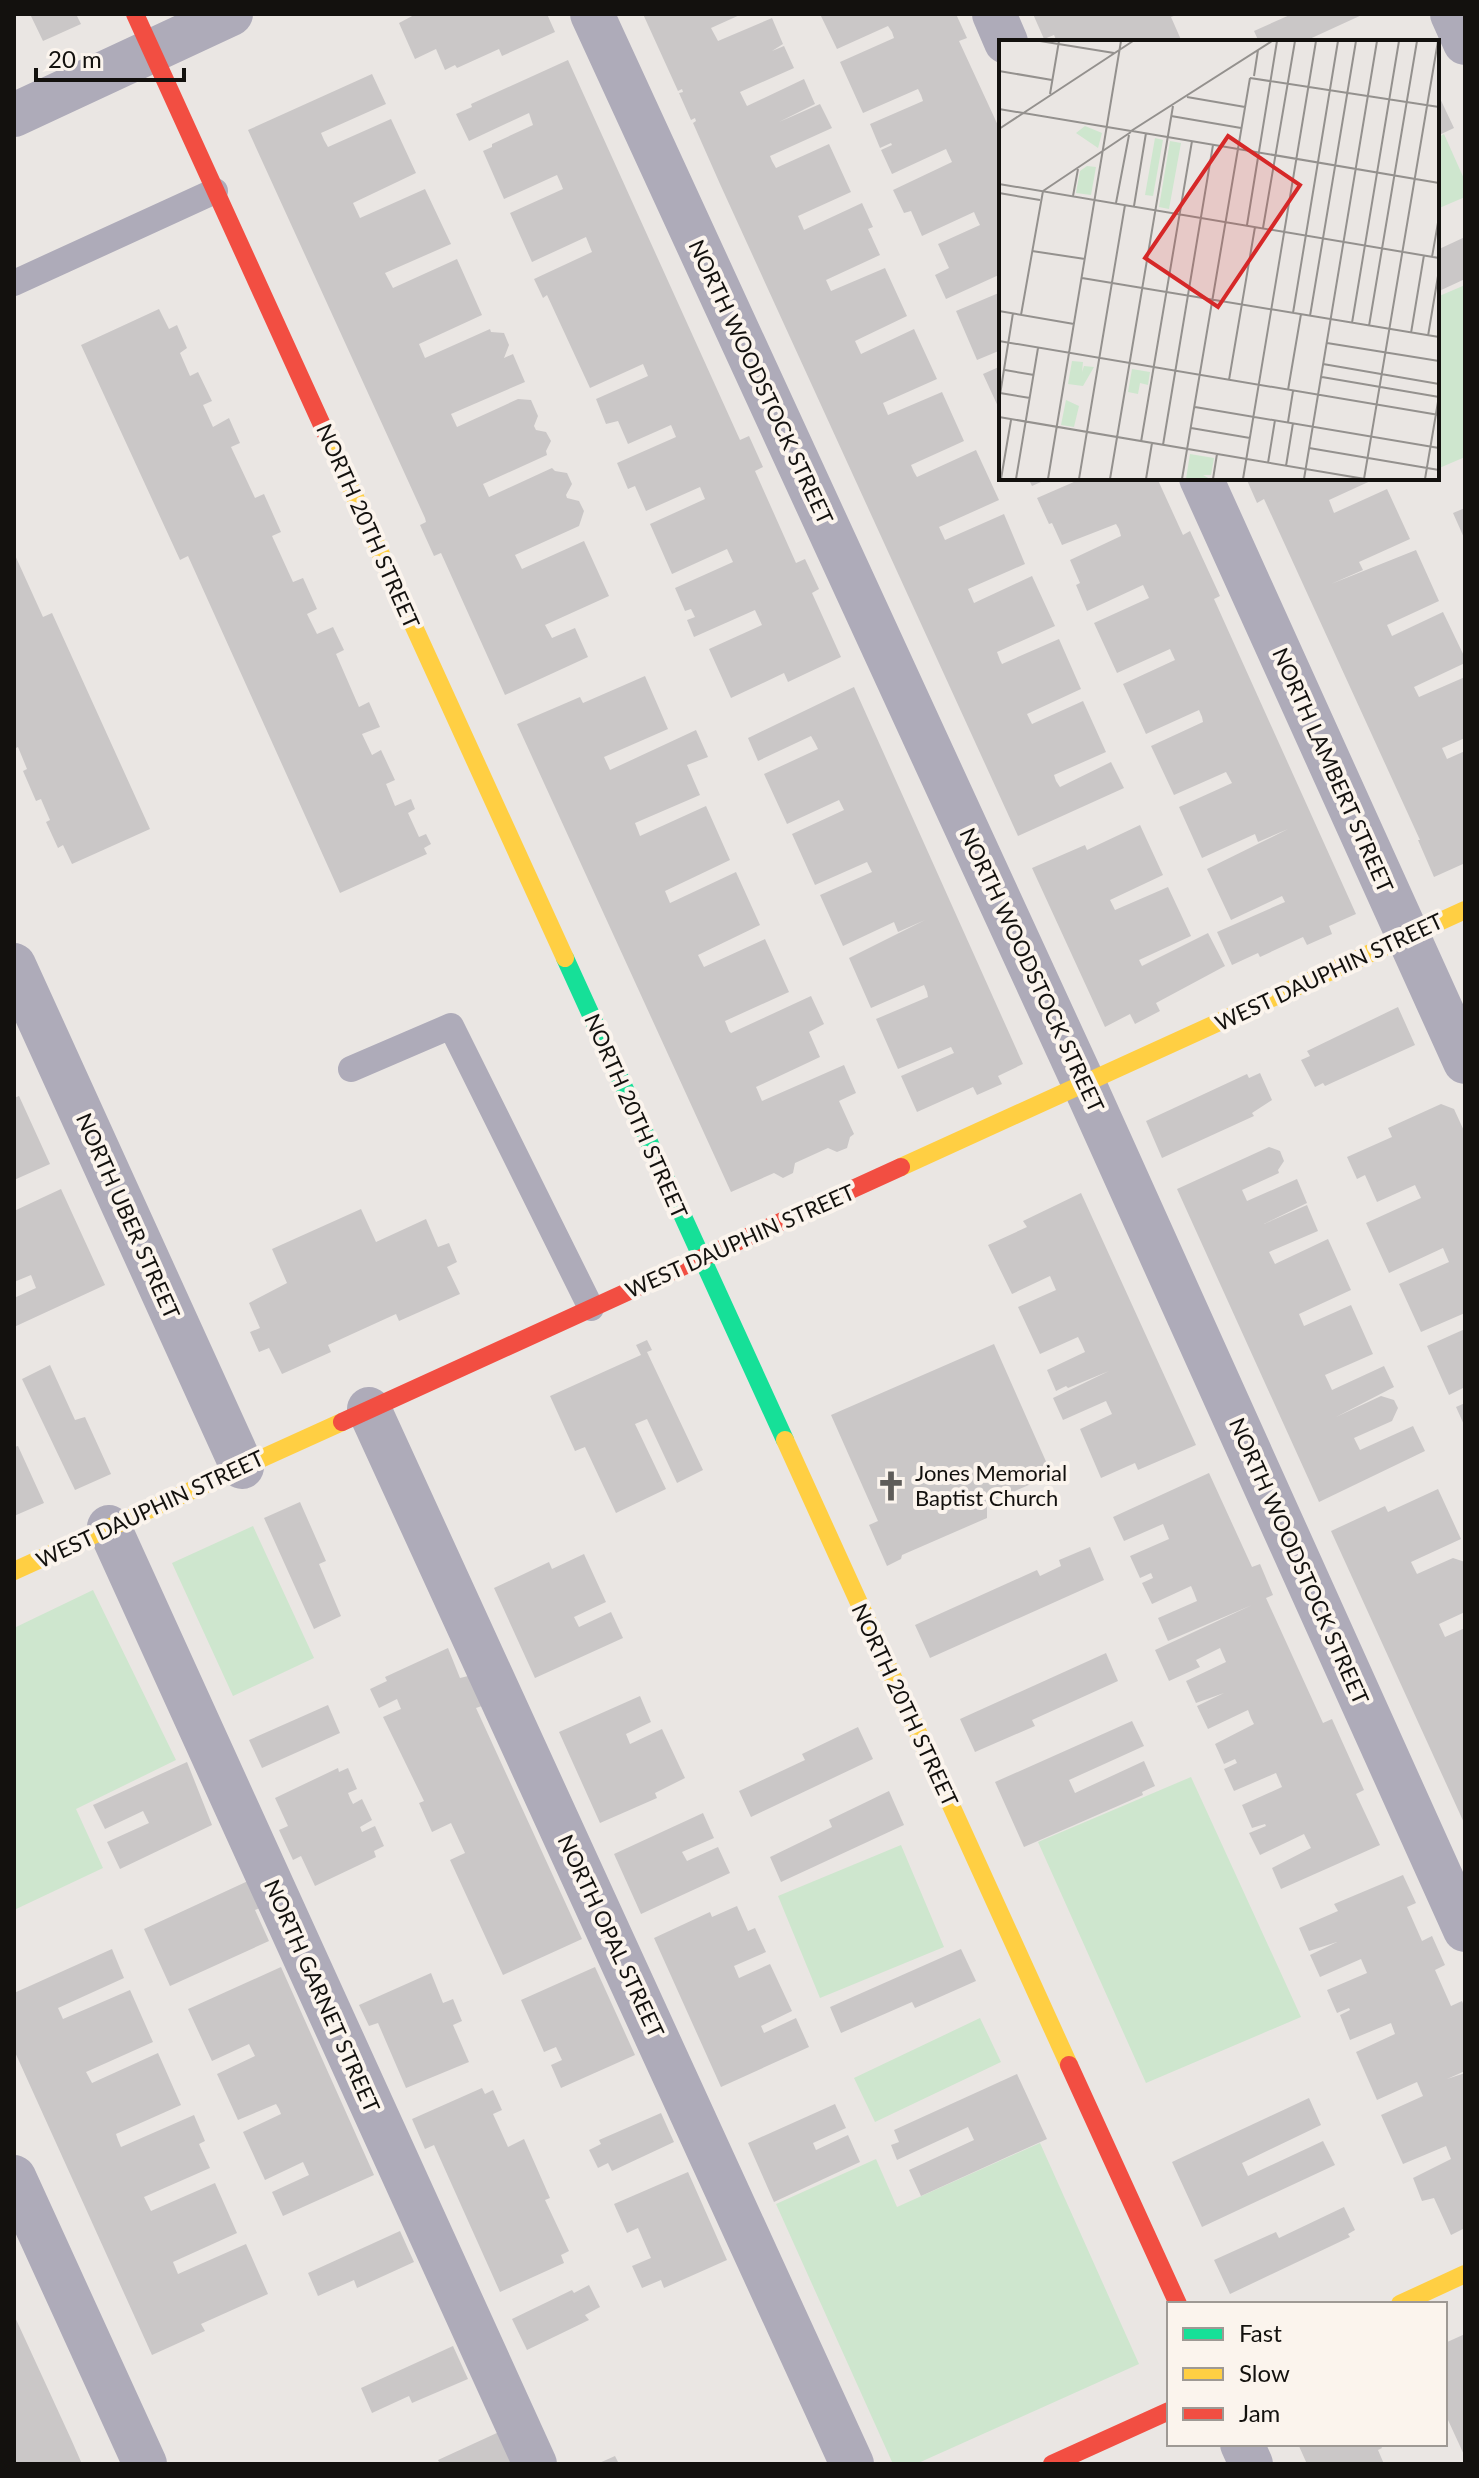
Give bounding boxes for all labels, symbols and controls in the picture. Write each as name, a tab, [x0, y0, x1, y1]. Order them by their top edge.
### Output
scale bar	[36, 32, 184, 82]
inset map	[999, 40, 1439, 480]
text: 20 m	[48, 44, 102, 73]
street label: NORTH WOODSTOCK STREET	[683, 235, 839, 529]
street label: NORTH 20TH STREET	[311, 419, 426, 632]
street label: NORTH LAMBERT STREET	[1267, 643, 1400, 896]
street label: NORTH WOODSTOCK STREET	[954, 823, 1110, 1117]
street label: WEST DAUPHIN STREET	[1211, 907, 1447, 1036]
street label: NORTH 20TH STREET	[579, 1009, 694, 1222]
street label: NORTH UBER STREET	[71, 1109, 186, 1323]
street label: WEST DAUPHIN STREET	[621, 1178, 859, 1303]
street label: NORTH WOODSTOCK STREET	[1224, 1413, 1375, 1708]
street label: WEST DAUPHIN STREET	[32, 1444, 268, 1573]
place label: Jones Memorial Baptist Church	[915, 1459, 1067, 1511]
church icon: Jones Memorial Baptist Church	[874, 1469, 908, 1503]
street label: NORTH 20TH STREET	[846, 1599, 964, 1811]
street label: NORTH OPAL STREET	[552, 1830, 670, 2042]
street label: NORTH GARNET STREET	[259, 1875, 386, 2117]
legend	[1167, 2302, 1447, 2446]
text: Fast	[1239, 2318, 1282, 2347]
text: Slow	[1239, 2358, 1290, 2387]
text: Jam	[1239, 2398, 1280, 2427]

